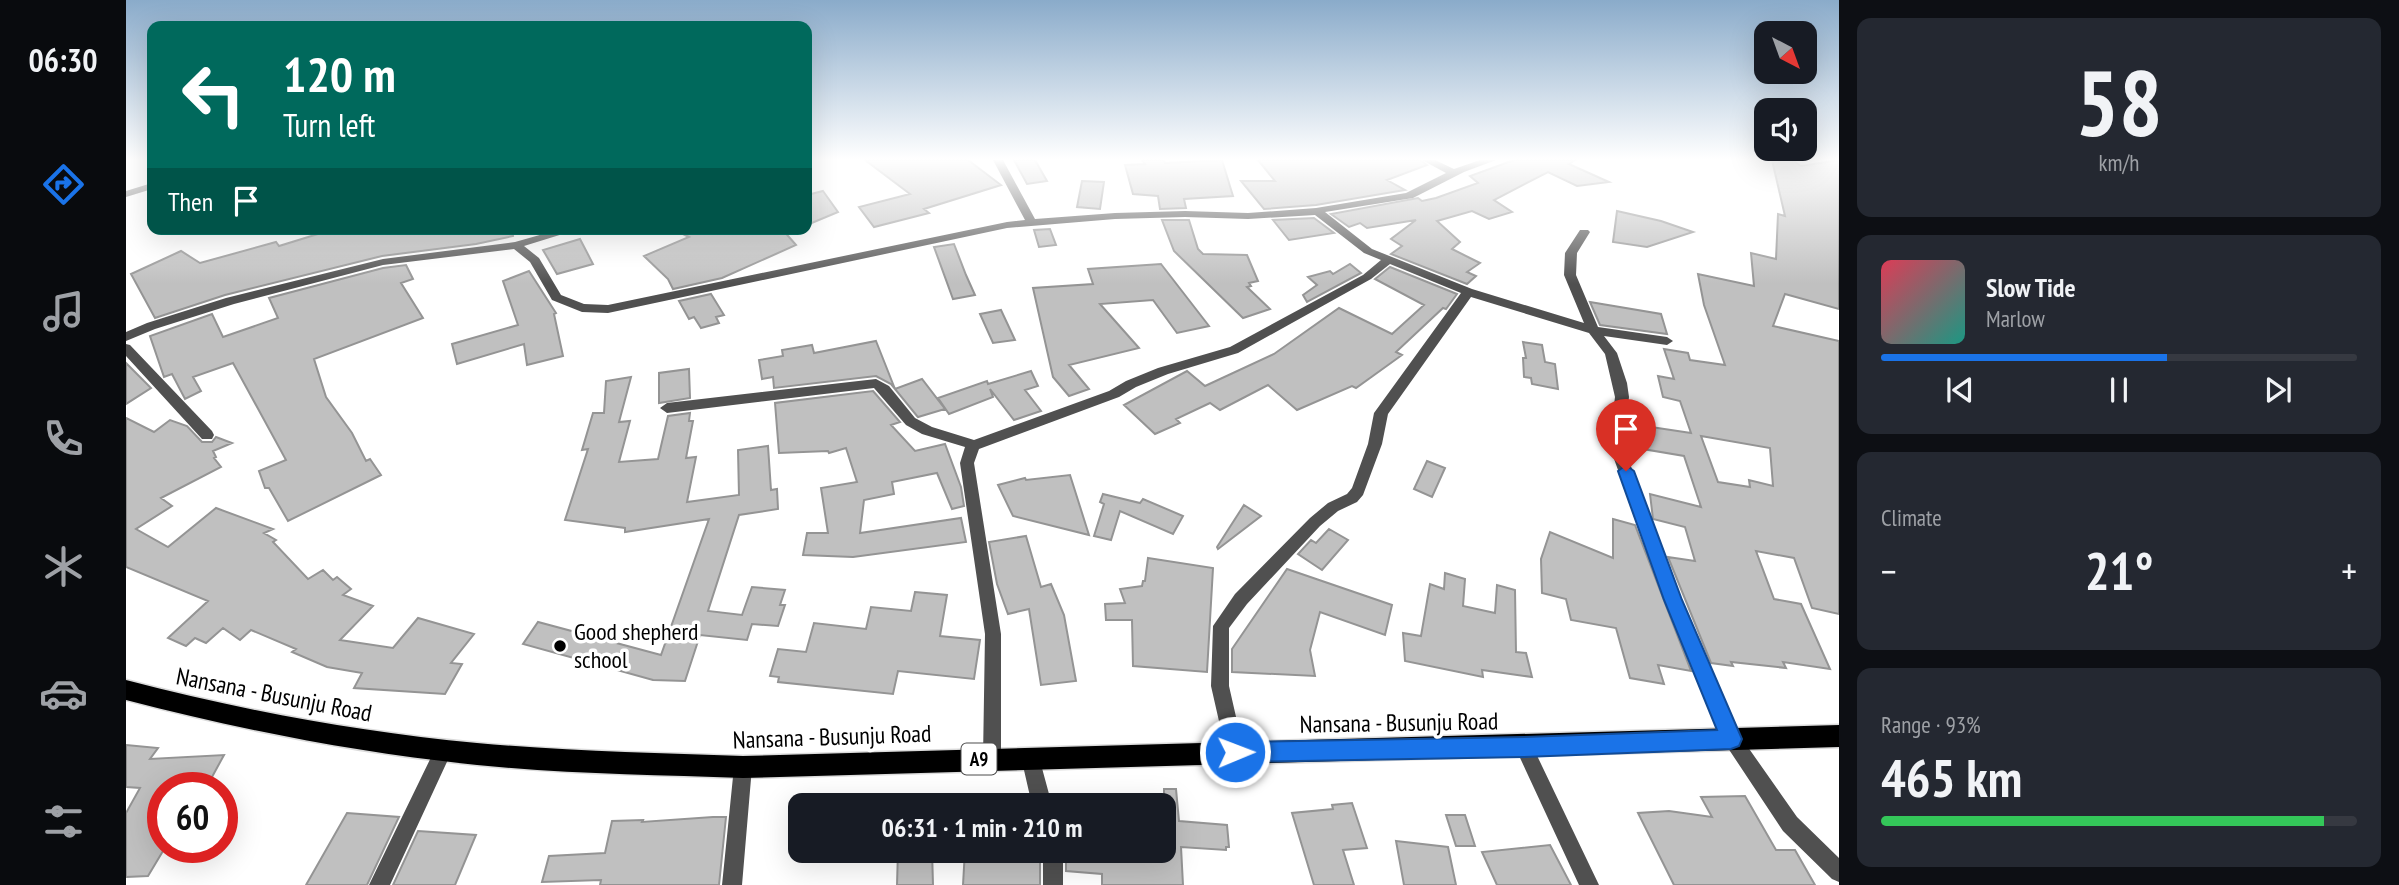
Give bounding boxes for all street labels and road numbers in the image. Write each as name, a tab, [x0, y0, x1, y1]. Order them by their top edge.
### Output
street label: Nansana - Busunju Road	[174, 660, 375, 729]
street label: Nansana - Busunju Road	[1299, 705, 1499, 740]
street label: Nansana - Busunju Road	[732, 718, 932, 755]
road number: A9	[962, 744, 996, 774]

